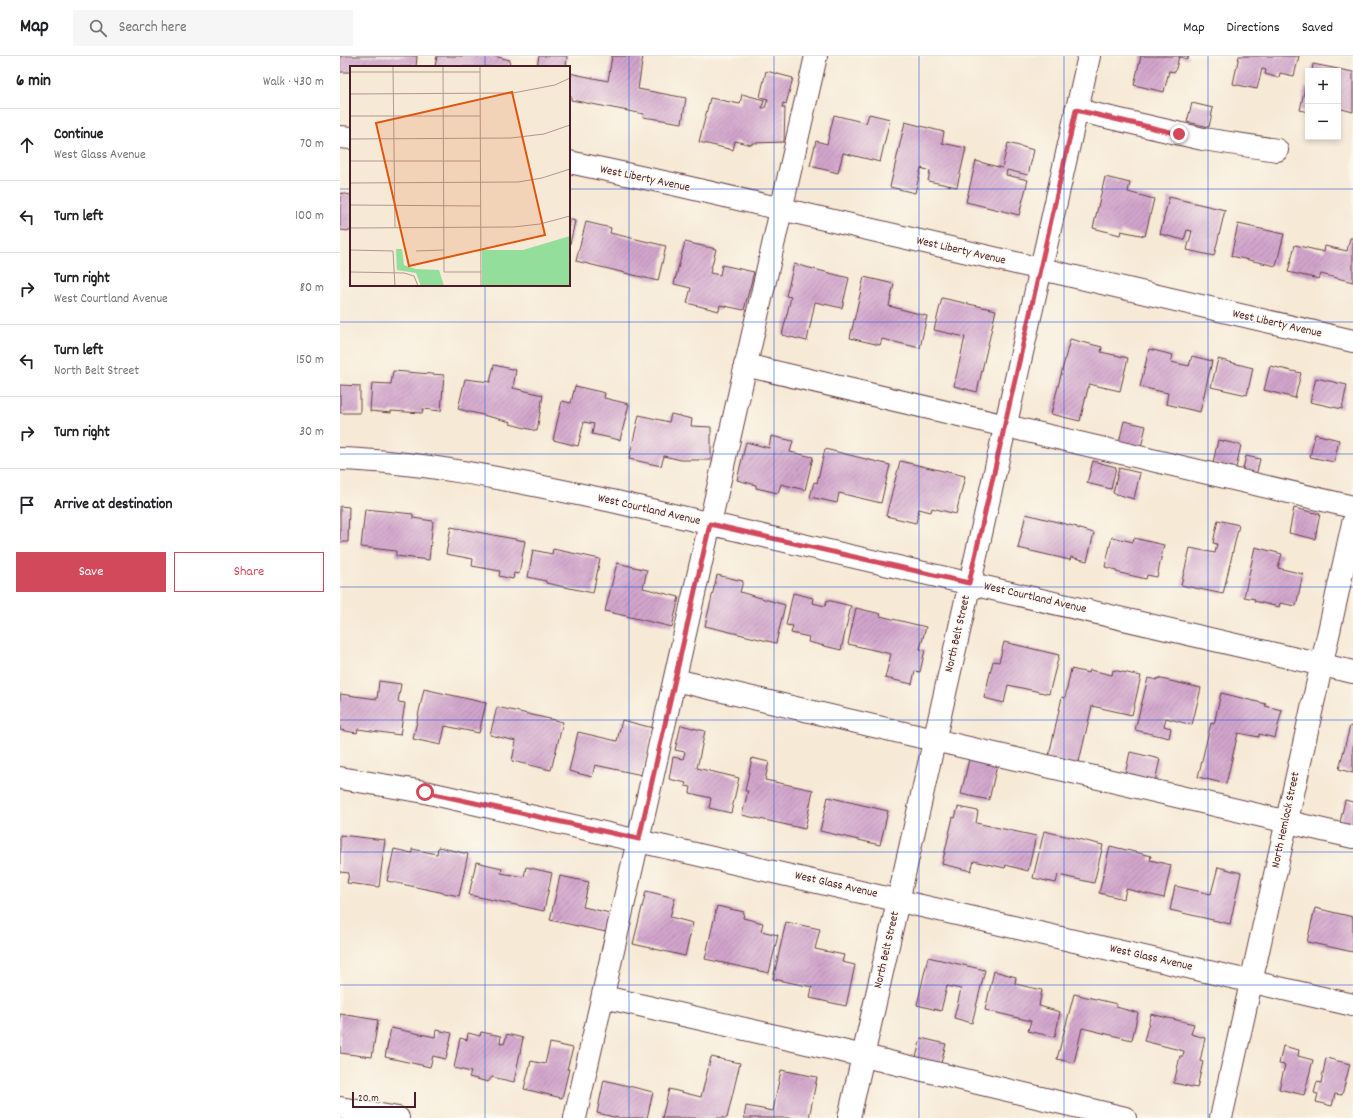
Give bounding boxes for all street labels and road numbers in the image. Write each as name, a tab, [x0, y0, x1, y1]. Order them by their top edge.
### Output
street label: West Liberty Avenue	[599, 161, 691, 197]
street label: West Liberty Avenue	[915, 232, 1007, 270]
street label: West Liberty Avenue	[1231, 305, 1323, 343]
street label: West Courtland Avenue	[596, 490, 702, 530]
street label: West Courtland Avenue	[982, 578, 1088, 618]
street label: North Belt Street	[941, 593, 975, 674]
street label: North Hemlock Street	[1268, 770, 1305, 870]
street label: West Glass Avenue	[793, 867, 879, 903]
street label: North Belt Street	[870, 909, 904, 990]
street label: West Glass Avenue	[1108, 940, 1194, 976]

